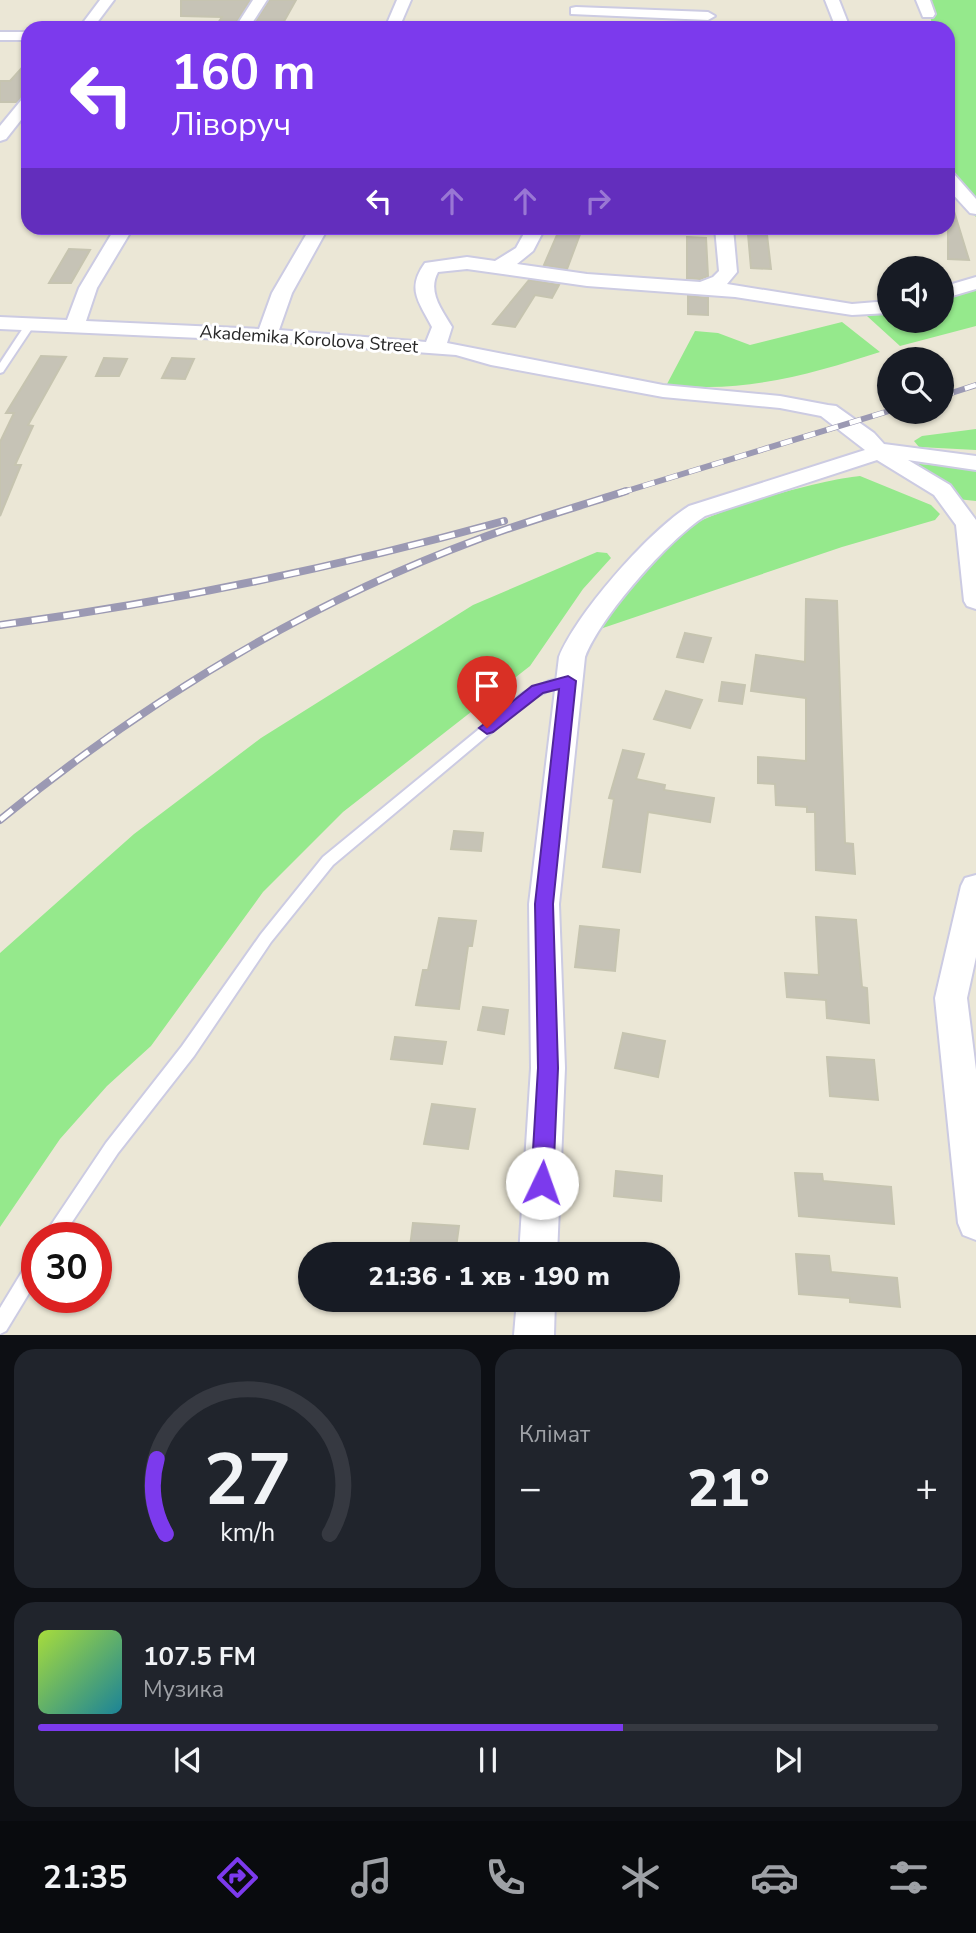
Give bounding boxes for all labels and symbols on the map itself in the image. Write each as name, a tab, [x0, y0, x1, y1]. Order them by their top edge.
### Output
street label: Akademika Korolova Street	[199, 319, 420, 359]
pin	[457, 656, 517, 728]
position arrow	[505, 1146, 579, 1220]
speed limit sign: 30	[21, 1222, 112, 1313]

